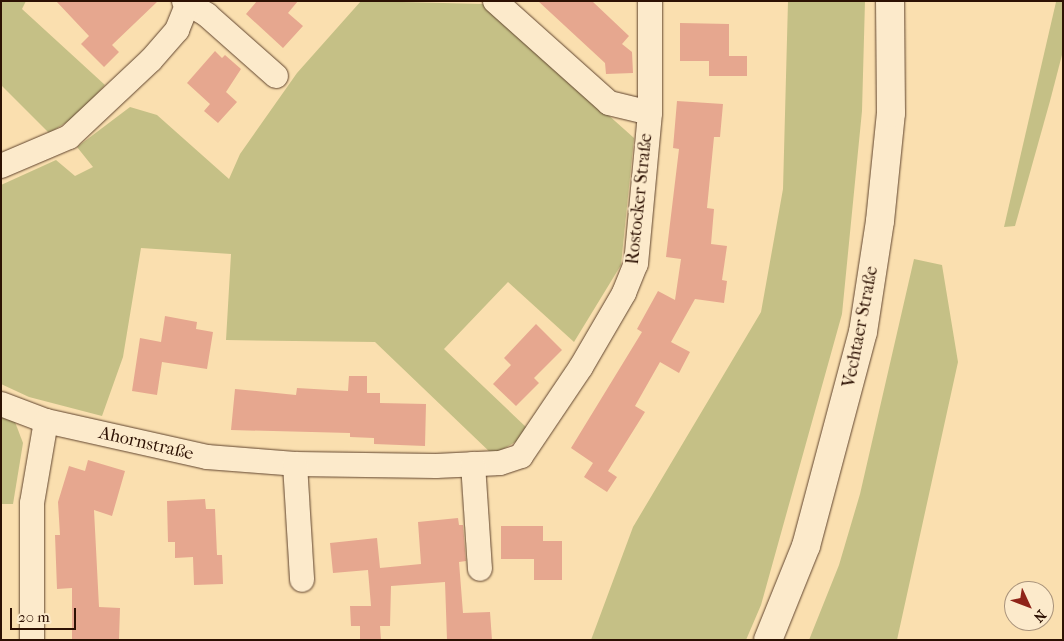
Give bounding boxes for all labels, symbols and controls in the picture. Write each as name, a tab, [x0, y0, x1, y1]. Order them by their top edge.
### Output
street label: Rostocker Straße	[622, 132, 658, 266]
street label: Vechtaer Straße	[839, 265, 883, 389]
street label: Ahornstraße	[96, 423, 196, 465]
north arrow	[1004, 581, 1054, 631]
scale bar	[12, 598, 79, 630]
text: N	[1030, 606, 1049, 626]
text: 20 m	[18, 608, 50, 626]

